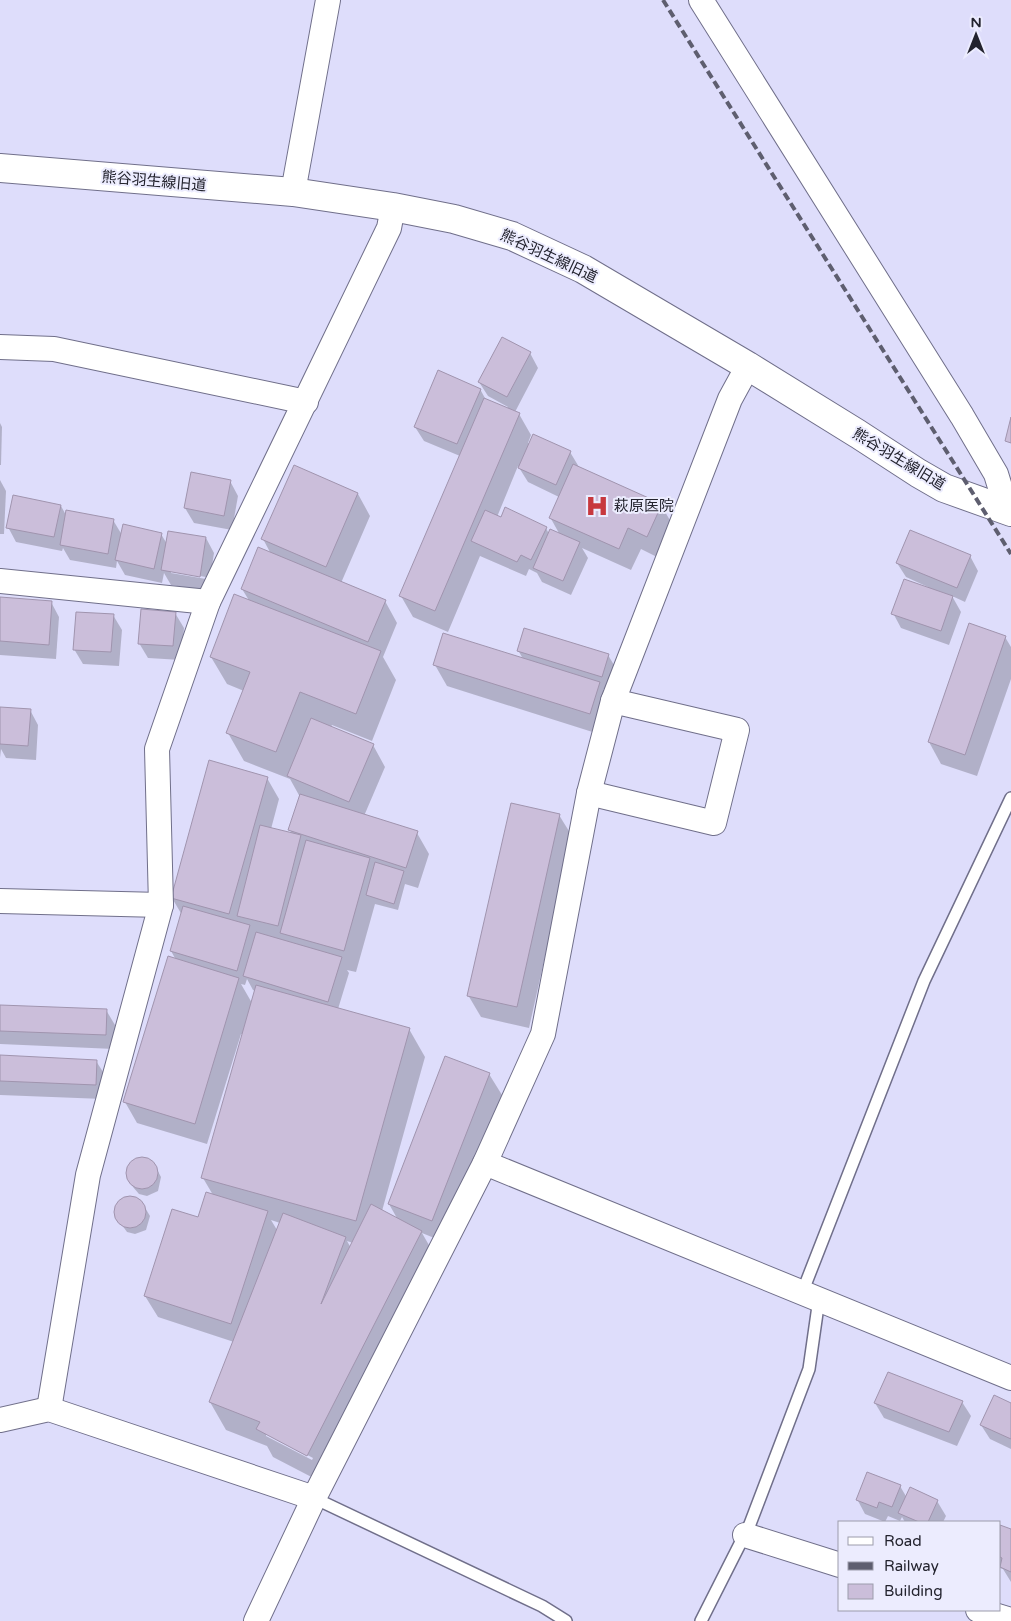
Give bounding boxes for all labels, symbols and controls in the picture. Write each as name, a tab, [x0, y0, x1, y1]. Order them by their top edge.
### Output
north arrow	[951, 10, 1001, 60]
text: N	[970, 14, 982, 31]
street label: 熊谷羽生線旧道	[101, 167, 207, 195]
street label: 熊谷羽生線旧道	[498, 226, 600, 286]
street label: 熊谷羽生線旧道	[849, 424, 949, 494]
hospital icon: 萩原医院	[584, 493, 610, 519]
place label: 萩原医院	[614, 497, 674, 515]
legend	[838, 1521, 1001, 1611]
text: Road	[884, 1532, 922, 1550]
text: Railway	[884, 1557, 939, 1575]
text: Building	[884, 1582, 943, 1600]

